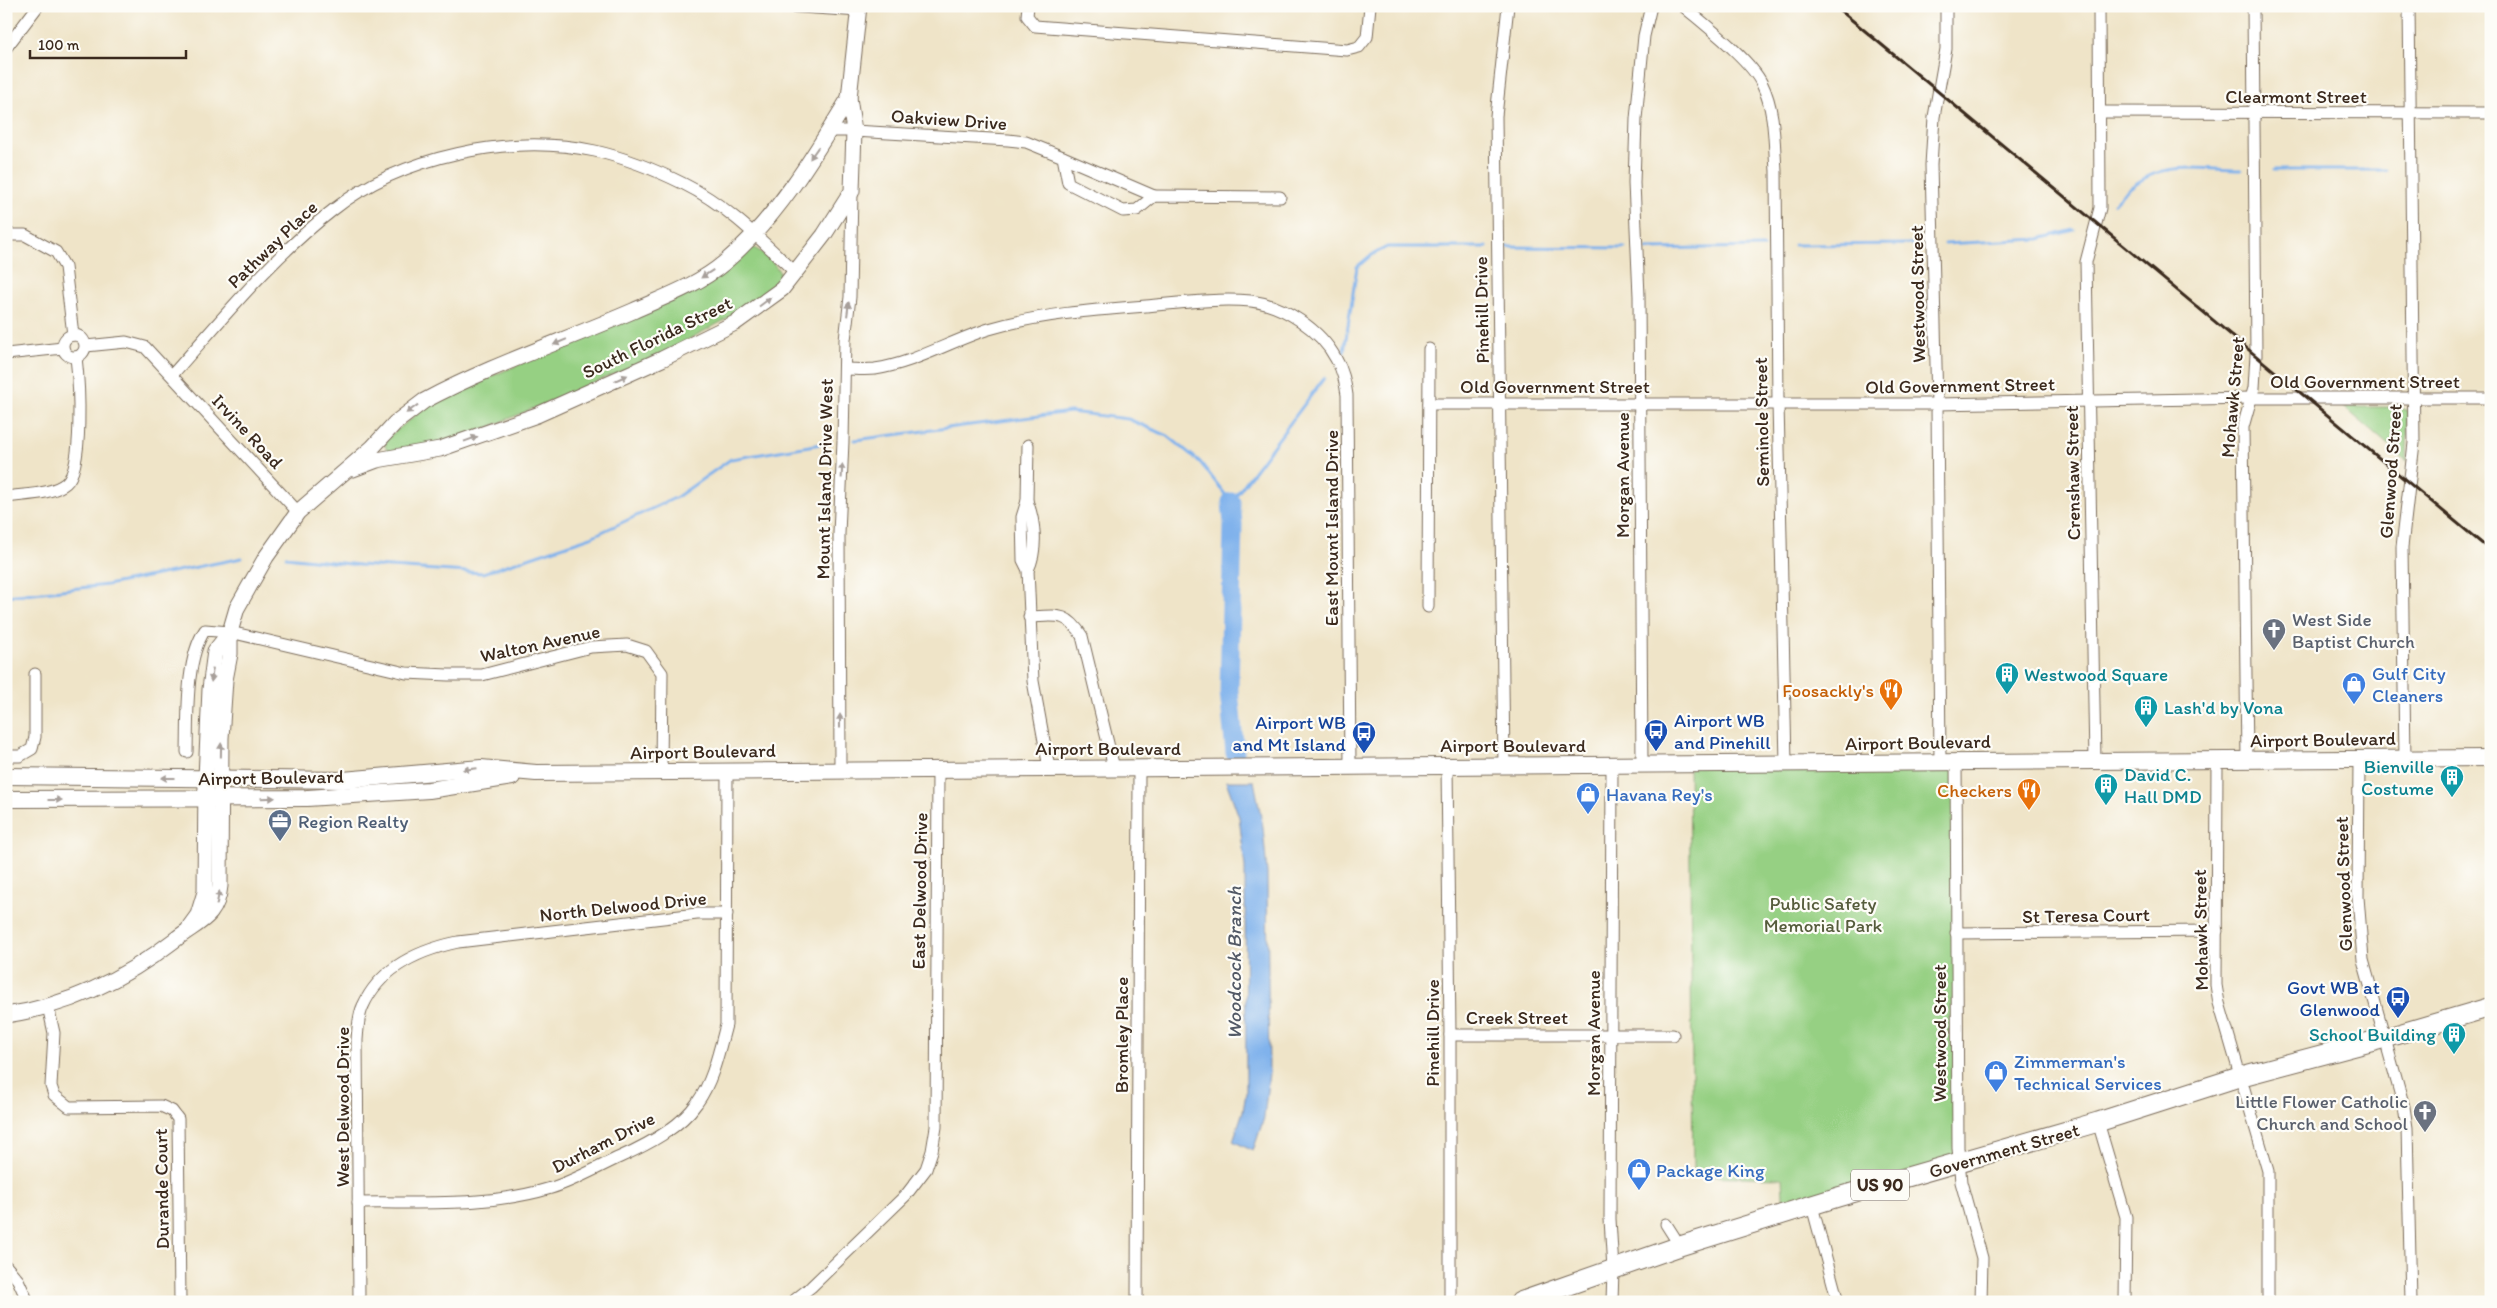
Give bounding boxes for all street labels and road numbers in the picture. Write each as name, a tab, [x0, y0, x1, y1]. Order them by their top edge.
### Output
street label: Clearmont Street	[2225, 85, 2367, 108]
street label: Oakview Drive	[890, 104, 1008, 135]
street label: Pathway Place	[222, 196, 322, 293]
street label: Westwood Street	[1905, 225, 1930, 363]
street label: Pinehill Drive	[1469, 256, 1494, 364]
street label: South Florida Street	[579, 291, 736, 384]
street label: Mohawk Street	[2216, 336, 2249, 459]
street label: Seminole Street	[1749, 357, 1774, 487]
street label: Old Government Street	[2270, 370, 2460, 393]
street label: Old Government Street	[1865, 372, 2055, 399]
street label: Old Government Street	[1460, 375, 1650, 398]
street label: Mount Island Drive West	[811, 378, 838, 580]
street label: Irvine Road	[207, 389, 288, 474]
street label: Glenwood Street	[2374, 403, 2407, 539]
street label: Crenshaw Street	[2060, 405, 2085, 541]
street label: Morgan Avenue	[1611, 412, 1634, 538]
street label: East Mount Island Drive	[1320, 430, 1343, 626]
street label: Walton Avenue	[478, 620, 602, 667]
street label: Airport Boulevard	[2250, 727, 2396, 752]
street label: Airport Boulevard	[1845, 730, 1991, 755]
street label: Airport Boulevard	[1440, 734, 1586, 757]
street label: Airport Boulevard	[1035, 737, 1181, 760]
street label: Airport Boulevard	[630, 739, 776, 764]
street label: Airport Boulevard	[198, 765, 344, 790]
street label: East Delwood Drive	[907, 812, 932, 970]
street label: Glenwood Street	[2330, 816, 2357, 952]
street label: Mohawk Street	[2188, 869, 2213, 991]
street label: North Delwood Drive	[538, 886, 708, 927]
street label: St Teresa Court	[2022, 903, 2150, 928]
street label: Westwood Street	[1928, 964, 1951, 1102]
street label: Morgan Avenue	[1582, 970, 1605, 1096]
street label: Bromley Place	[1110, 977, 1133, 1093]
street label: Pinehill Drive	[1421, 979, 1444, 1087]
street label: Creek Street	[1466, 1006, 1568, 1029]
street label: West Delwood Drive	[331, 1027, 354, 1187]
street label: Durham Drive	[548, 1107, 659, 1178]
street label: Government Street	[1926, 1118, 2082, 1183]
street label: Durande Court	[149, 1128, 174, 1250]
road number: US 90	[1851, 1170, 1909, 1200]

